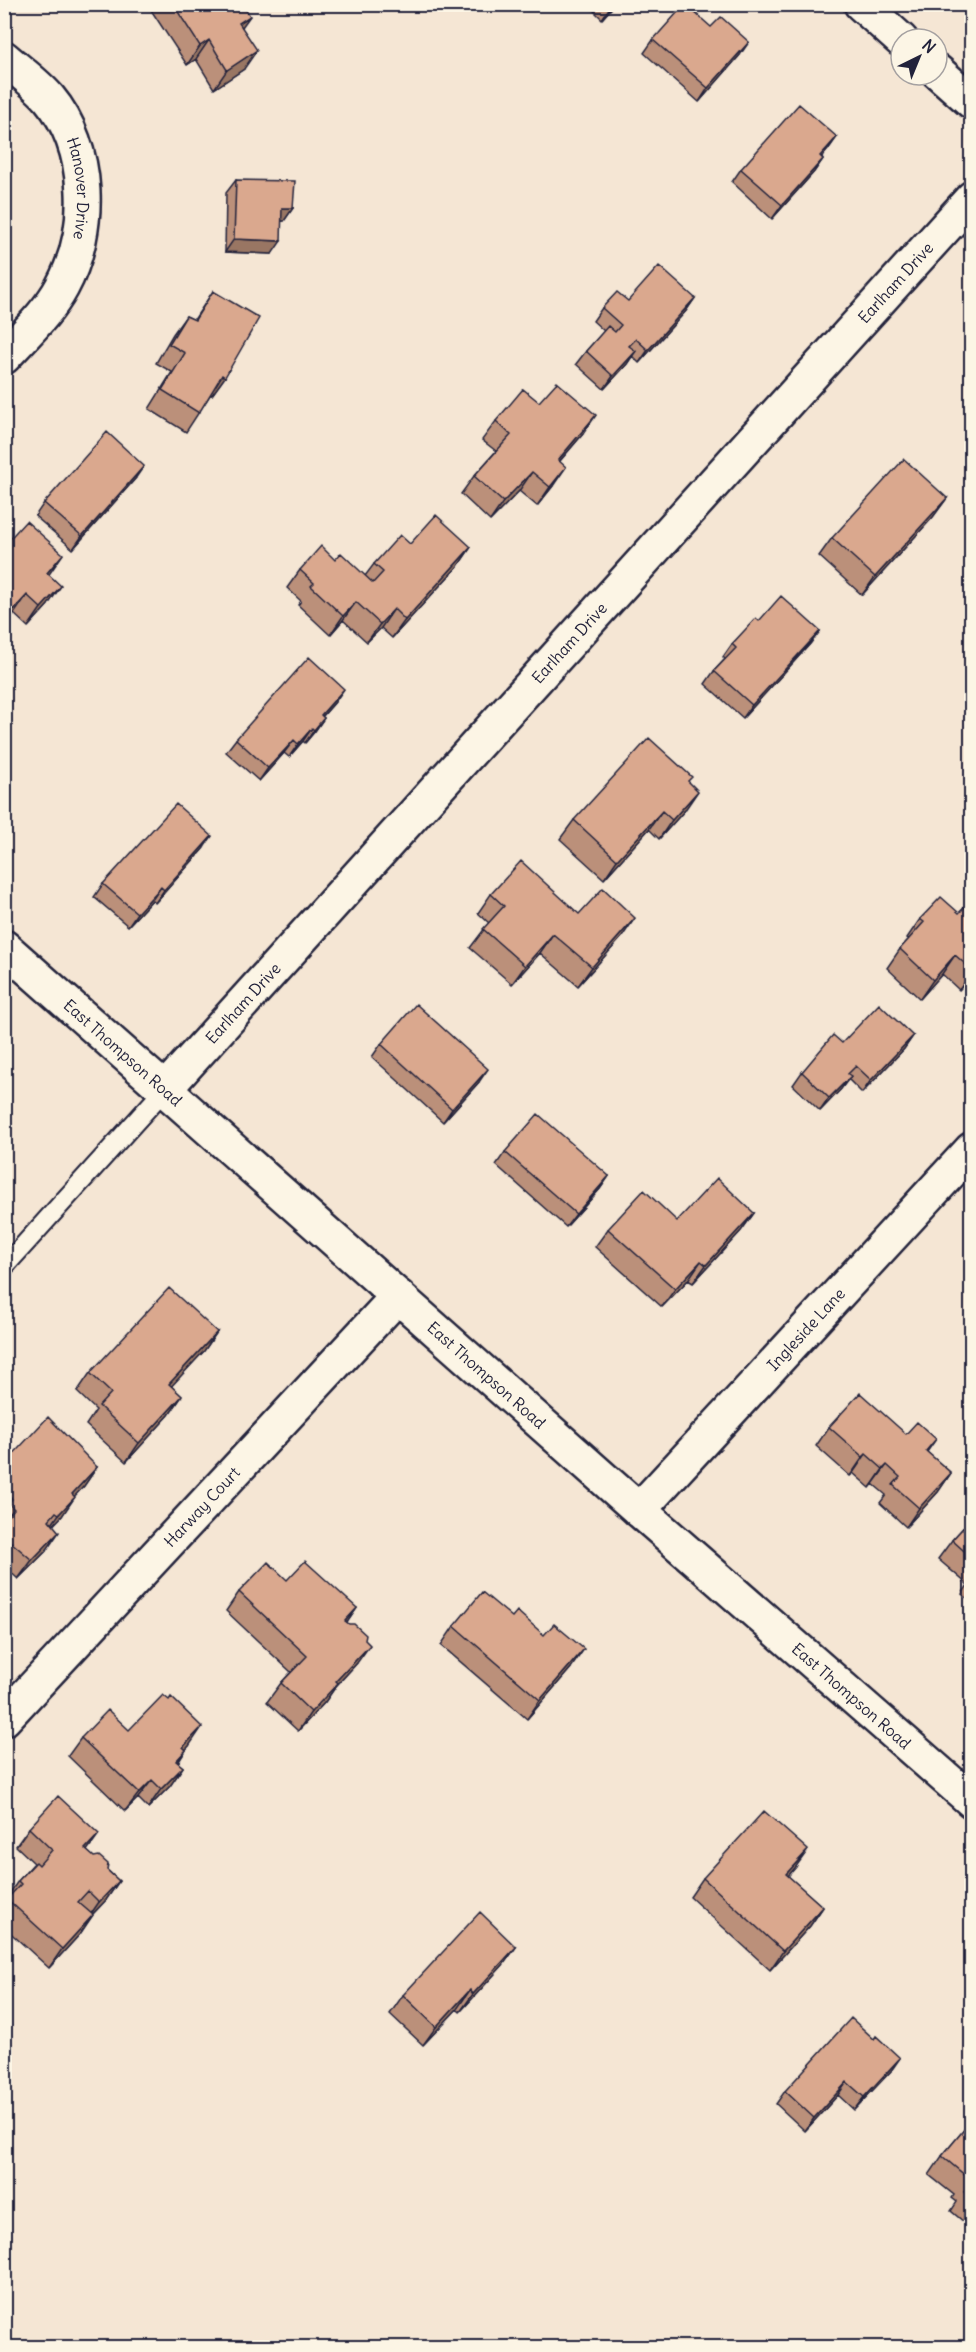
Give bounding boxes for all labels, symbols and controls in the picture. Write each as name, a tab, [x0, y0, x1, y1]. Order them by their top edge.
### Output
north arrow	[889, 27, 949, 87]
text: N	[918, 35, 940, 57]
street label: Hanover Drive	[63, 134, 93, 241]
street label: Earlham Drive	[854, 238, 937, 327]
street label: Earlham Drive	[527, 598, 611, 688]
street label: Earlham Drive	[201, 958, 285, 1048]
street label: East Thompson Road	[60, 995, 186, 1110]
street label: Ingleside Lane	[763, 1284, 849, 1375]
street label: East Thompson Road	[423, 1317, 550, 1433]
street label: Harway Court	[159, 1462, 244, 1551]
street label: East Thompson Road	[788, 1638, 915, 1753]

